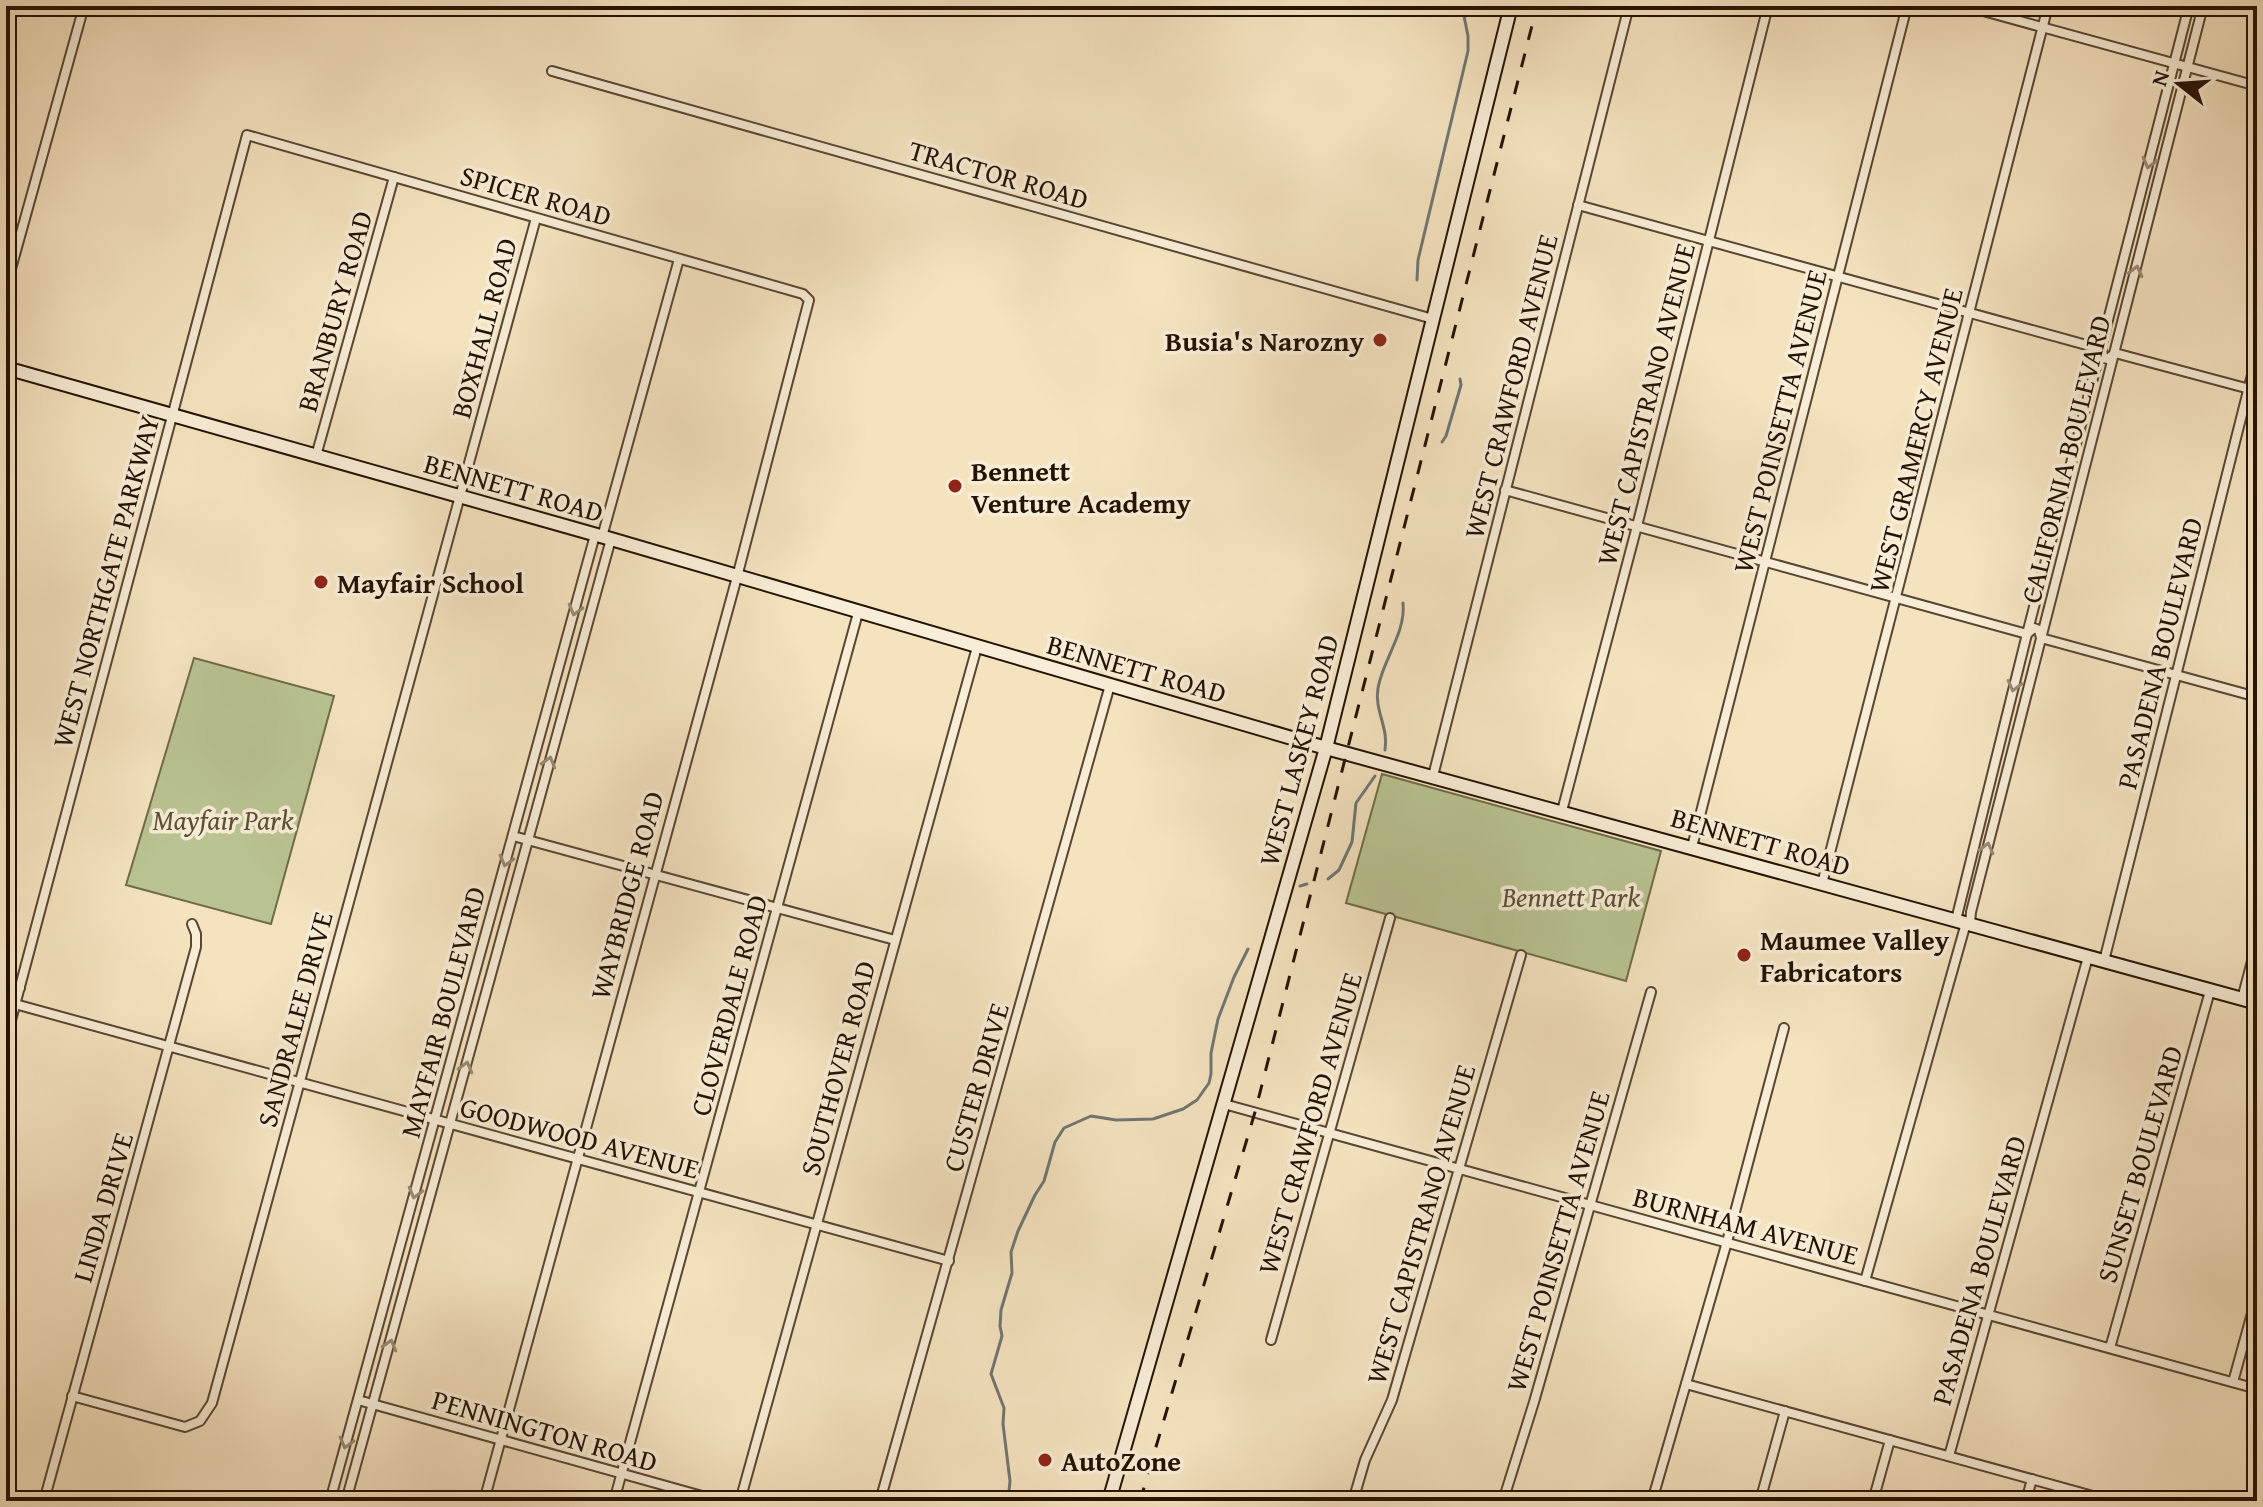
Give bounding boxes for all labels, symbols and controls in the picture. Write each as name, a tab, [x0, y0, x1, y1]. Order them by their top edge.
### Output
north arrow	[2139, 44, 2219, 124]
text: N	[2142, 66, 2177, 90]
street label: TRACTOR ROAD	[904, 129, 1094, 219]
street label: SPICER ROAD	[456, 154, 616, 236]
one-way arrow	[2141, 156, 2158, 169]
street label: BRANBURY ROAD	[286, 206, 382, 416]
street label: WEST CRAWFORD AVENUE	[1452, 230, 1568, 542]
street label: BOXHALL ROAD	[439, 233, 527, 423]
street label: WEST CAPISTRANO AVENUE	[1585, 239, 1705, 569]
one-way arrow	[2126, 264, 2143, 278]
street label: WEST POINSETTA AVENUE	[1721, 265, 1837, 577]
street label: WEST GRAMERCY AVENUE	[1857, 283, 1973, 597]
street label: CALIFORNIA BOULEVARD	[2009, 311, 2121, 607]
place label: Busia's Narozny	[1165, 320, 1365, 361]
marker: Busia's Narozny	[1371, 331, 1389, 349]
street label: WEST NORTHGATE PARKWAY	[41, 410, 169, 752]
street label: BENNETT ROAD	[420, 442, 608, 532]
place label: Bennett Venture Academy	[971, 450, 1191, 523]
marker: Bennett Venture Academy	[946, 477, 964, 495]
street label: PASADENA BOULEVARD	[2105, 513, 2213, 793]
place label: Mayfair School	[337, 562, 524, 603]
marker: Mayfair School	[312, 573, 330, 591]
one-way arrow	[567, 603, 584, 617]
street label: BENNETT ROAD	[1043, 623, 1231, 713]
street label: WEST LASKEY ROAD	[1247, 630, 1349, 870]
one-way arrow	[2007, 678, 2024, 692]
one-way arrow	[540, 756, 557, 770]
street label: WAYBRIDGE ROAD	[579, 786, 673, 1004]
street label: BENNETT ROAD	[1667, 796, 1855, 886]
park label: Mayfair Park	[153, 799, 294, 840]
one-way arrow	[1978, 841, 1995, 855]
one-way arrow	[499, 853, 515, 867]
park label: Bennett Park	[1501, 876, 1640, 917]
street label: MAYFAIR BOULEVARD	[389, 882, 495, 1142]
street label: CLOVERDALE ROAD	[679, 890, 777, 1120]
street label: SANDRALEE DRIVE	[246, 907, 342, 1131]
place label: Maumee Valley Fabricators	[1760, 919, 1950, 992]
marker: Maumee Valley Fabricators	[1735, 946, 1753, 964]
street label: SOUTHOVER ROAD	[789, 956, 885, 1180]
street label: WEST CRAWFORD AVENUE	[1246, 967, 1372, 1279]
street label: CUSTER DRIVE	[931, 998, 1019, 1176]
street label: SUNSET BOULEVARD	[2086, 1041, 2192, 1287]
street label: WEST CAPISTRANO AVENUE	[1355, 1059, 1485, 1389]
one-way arrow	[457, 1061, 474, 1075]
street label: GOODWOOD AVENUE	[456, 1085, 704, 1189]
street label: WEST POINSETTA AVENUE	[1494, 1086, 1620, 1396]
street label: LINDA DRIVE	[61, 1127, 143, 1287]
street label: PASADENA BOULEVARD	[1920, 1131, 2036, 1409]
street label: BURNHAM AVENUE	[1629, 1175, 1863, 1275]
one-way arrow	[408, 1185, 424, 1199]
one-way arrow	[380, 1338, 397, 1352]
street label: PENNINGTON ROAD	[427, 1378, 663, 1482]
one-way arrow	[339, 1436, 355, 1450]
place label: AutoZone	[1061, 1440, 1181, 1481]
marker: AutoZone	[1036, 1451, 1054, 1469]

